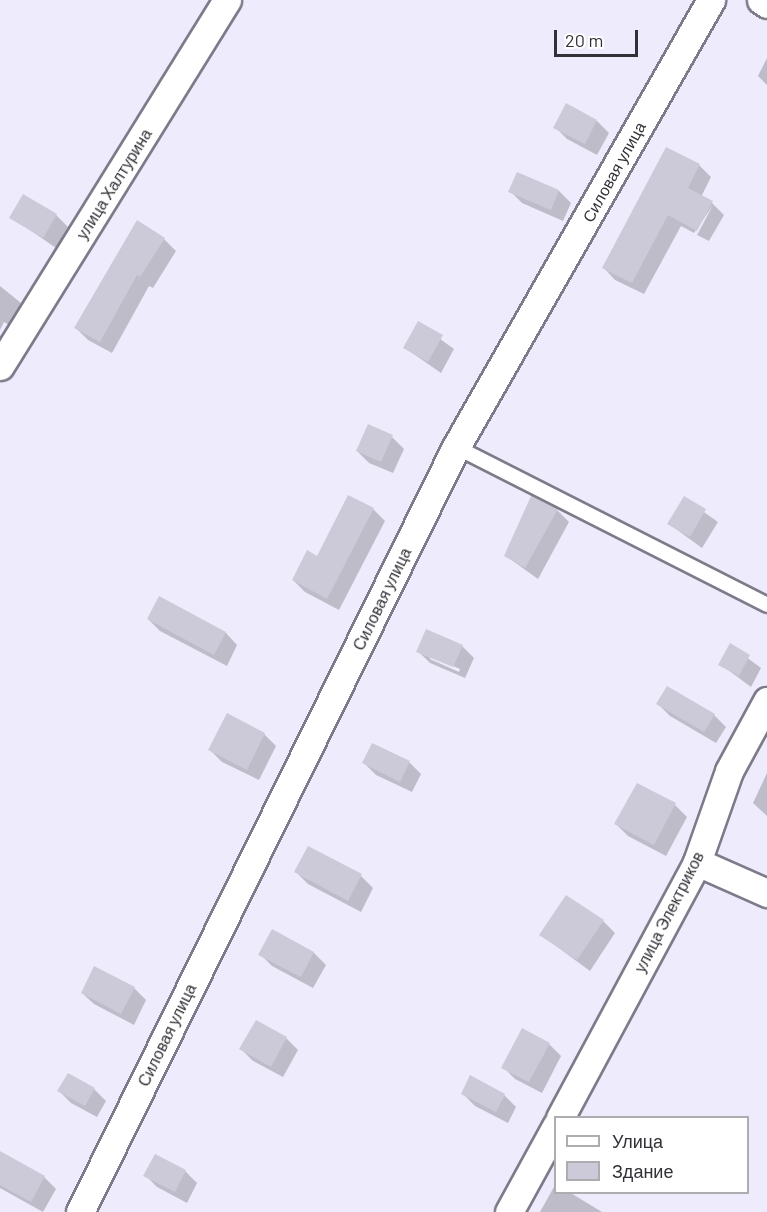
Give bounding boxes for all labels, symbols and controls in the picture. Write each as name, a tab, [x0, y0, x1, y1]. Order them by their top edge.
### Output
scale bar	[557, 18, 641, 56]
text: 20 m	[565, 29, 603, 51]
street label: Силовая улица	[578, 118, 650, 226]
street label: улица Халтурина	[72, 125, 156, 243]
street label: Силовая улица	[349, 544, 415, 654]
street label: улица Электриков	[630, 848, 708, 976]
street label: Силовая улица	[134, 980, 200, 1090]
legend	[554, 1116, 749, 1194]
text: Улица	[612, 1130, 663, 1152]
text: Здание	[612, 1160, 673, 1182]

